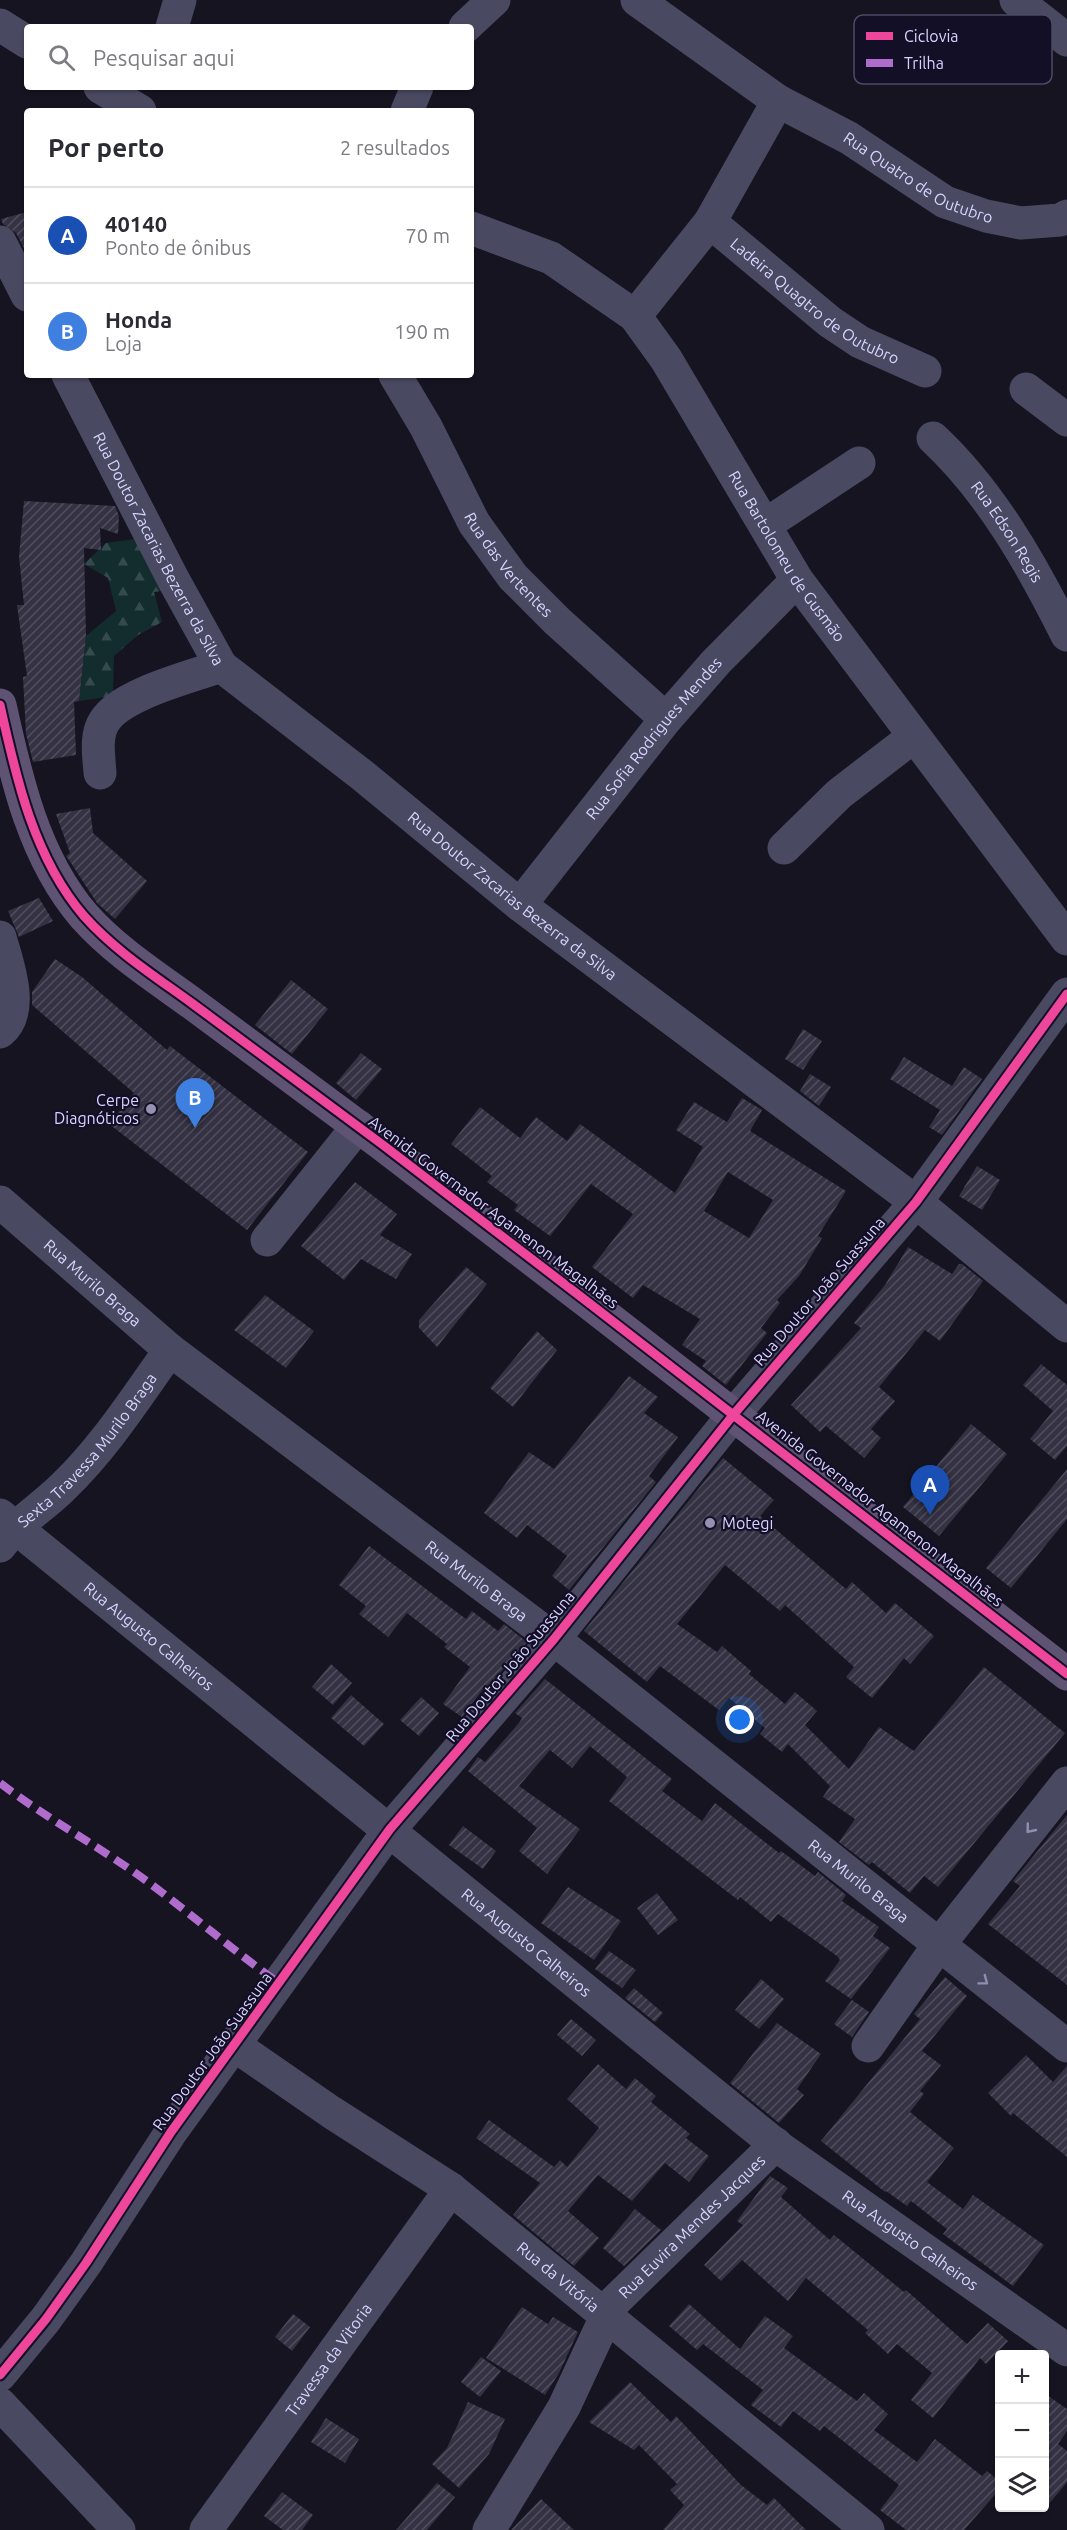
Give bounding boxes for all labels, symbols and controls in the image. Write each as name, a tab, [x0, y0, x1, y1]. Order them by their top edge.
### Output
legend	[854, 15, 1052, 84]
search box	[24, 24, 474, 90]
text: Ciclovia	[904, 27, 959, 45]
icon: search	[45, 41, 78, 74]
text: Pesquisar aqui	[93, 45, 235, 70]
text: Trilha	[904, 54, 944, 72]
street label: Rua Quatro de Outubro	[840, 128, 994, 226]
text: Por perto	[48, 133, 164, 162]
text: 2 resultados	[340, 136, 450, 159]
text: 40140	[105, 211, 167, 236]
text: A	[60, 224, 75, 247]
text: 70 m	[406, 224, 450, 247]
street label: Ladeira Quagtro de Outubro	[727, 234, 902, 367]
text: Ponto de ônibus	[105, 236, 251, 259]
text: Honda	[105, 307, 172, 332]
text: B	[61, 320, 74, 343]
text: 190 m	[394, 320, 450, 343]
text: Loja	[105, 332, 142, 355]
street label: Rua Doutor Zacarias Bezerra da Silva	[90, 429, 228, 668]
street label: Rua Bartolomeu de Gusmão	[725, 467, 849, 645]
street label: Rua Edson Regis	[968, 478, 1047, 585]
street label: Rua das Vertentes	[461, 509, 557, 621]
street label: Rua Sofia Rodrigues Mendes	[582, 653, 725, 823]
street label: Rua Doutor Zacarias Bezerra da Silva	[405, 808, 620, 983]
pin: B	[176, 1078, 214, 1128]
place label: Cerpe Diagnóticos	[54, 1091, 139, 1127]
marker: Cerpe Diagnóticos	[144, 1102, 158, 1116]
street label: Avenida Governador Agamenon Magalhães	[366, 1112, 622, 1312]
street label: Rua Doutor João Suassuna	[750, 1213, 888, 1369]
street label: Rua Murilo Braga	[40, 1236, 145, 1330]
street label: Sexta Travessa Murilo Braga	[14, 1370, 160, 1531]
street label: Avenida Governador Agamenon Magalhães	[753, 1406, 1007, 1610]
pin: A	[910, 1466, 950, 1515]
place label: Motegi	[722, 1514, 773, 1532]
marker: Motegi	[703, 1516, 717, 1530]
street label: Rua Murilo Braga	[422, 1536, 531, 1625]
street label: Rua Augusto Calheiros	[81, 1578, 218, 1694]
street label: Rua Doutor João Suassuna	[442, 1587, 578, 1745]
your location	[725, 1705, 754, 1734]
one-way arrow	[1027, 1822, 1038, 1833]
street label: Rua Murilo Braga	[805, 1835, 913, 1926]
street label: Rua Augusto Calheiros	[458, 1884, 595, 2000]
street label: Rua Doutor João Suassuna	[149, 1969, 275, 2133]
one-way arrow	[978, 1974, 989, 1985]
street label: Rua Euvira Mendes Jacques	[615, 2151, 769, 2302]
street label: Rua Augusto Calheiros	[839, 2186, 982, 2294]
street label: Rua da Vitória	[514, 2238, 603, 2316]
street label: Travessa da Vitoria	[282, 2299, 375, 2419]
map controls	[995, 2350, 1049, 2512]
button: +	[995, 2350, 1049, 2404]
button: −	[995, 2404, 1049, 2458]
button: layers	[995, 2458, 1049, 2512]

